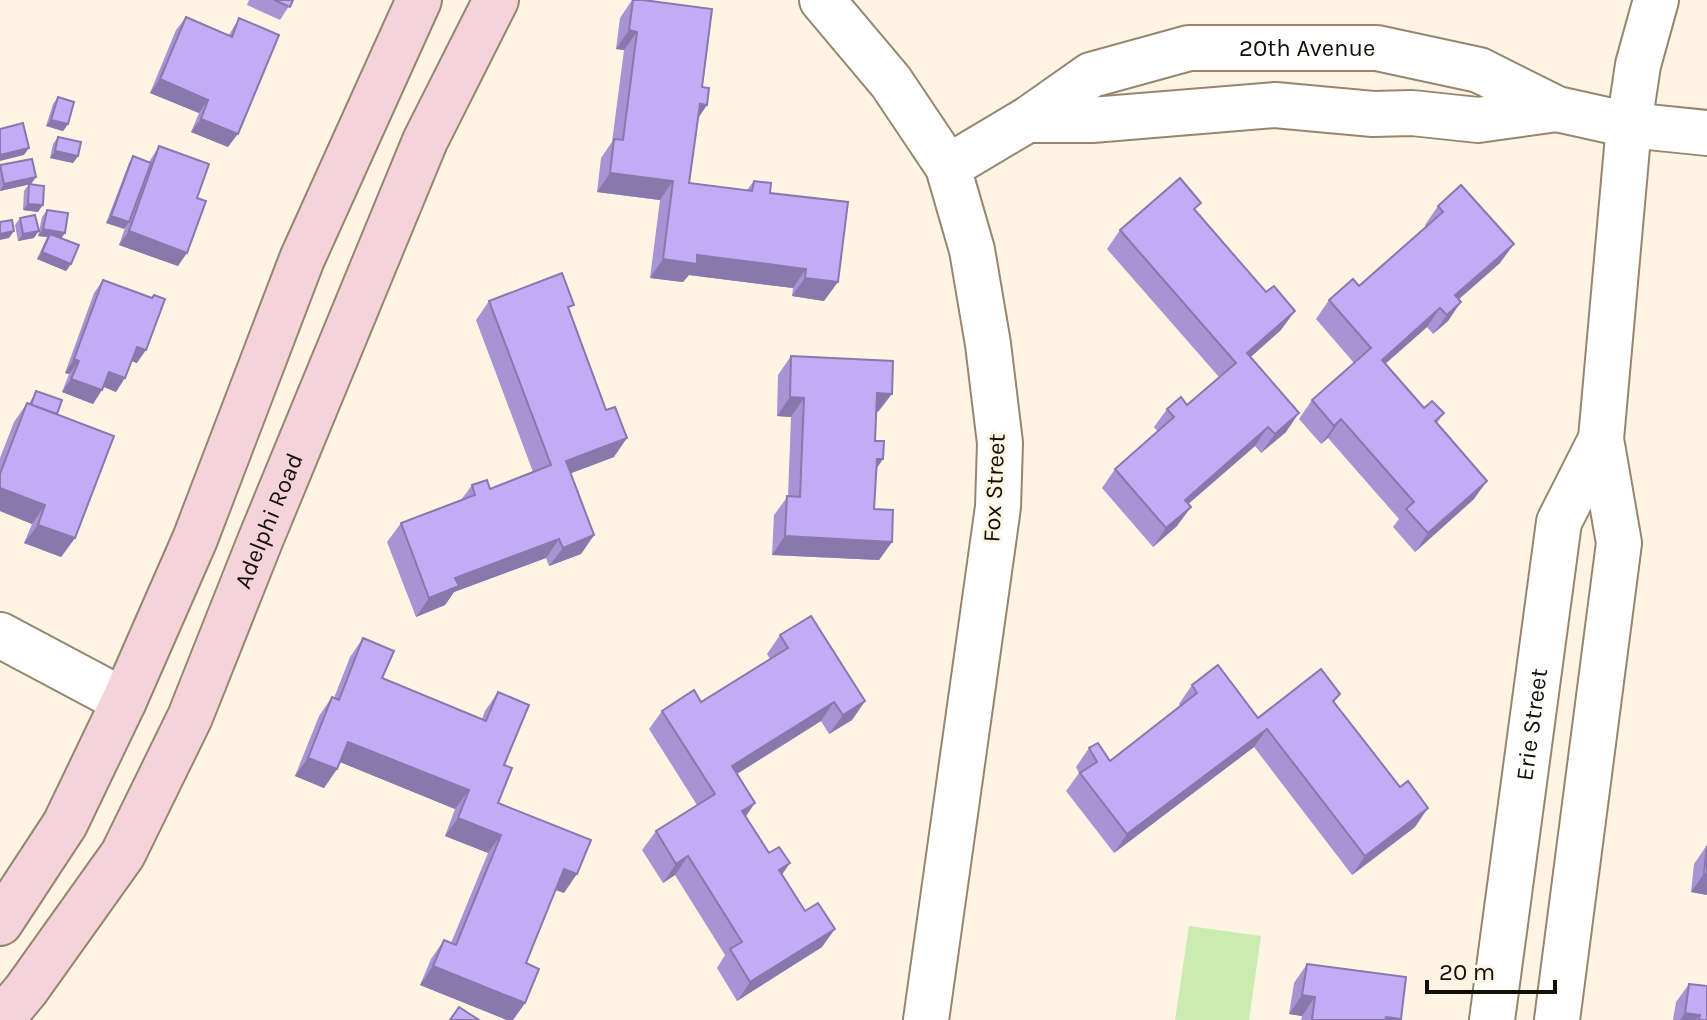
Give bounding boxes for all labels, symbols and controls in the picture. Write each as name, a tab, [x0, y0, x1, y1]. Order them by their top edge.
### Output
street label: 20th Avenue	[1239, 34, 1375, 62]
street label: Fox Street	[977, 433, 1011, 543]
street label: Adelphi Road	[229, 449, 309, 593]
street label: Erie Street	[1510, 667, 1553, 783]
scale bar	[1427, 944, 1555, 994]
text: 20 m	[1439, 958, 1495, 986]

